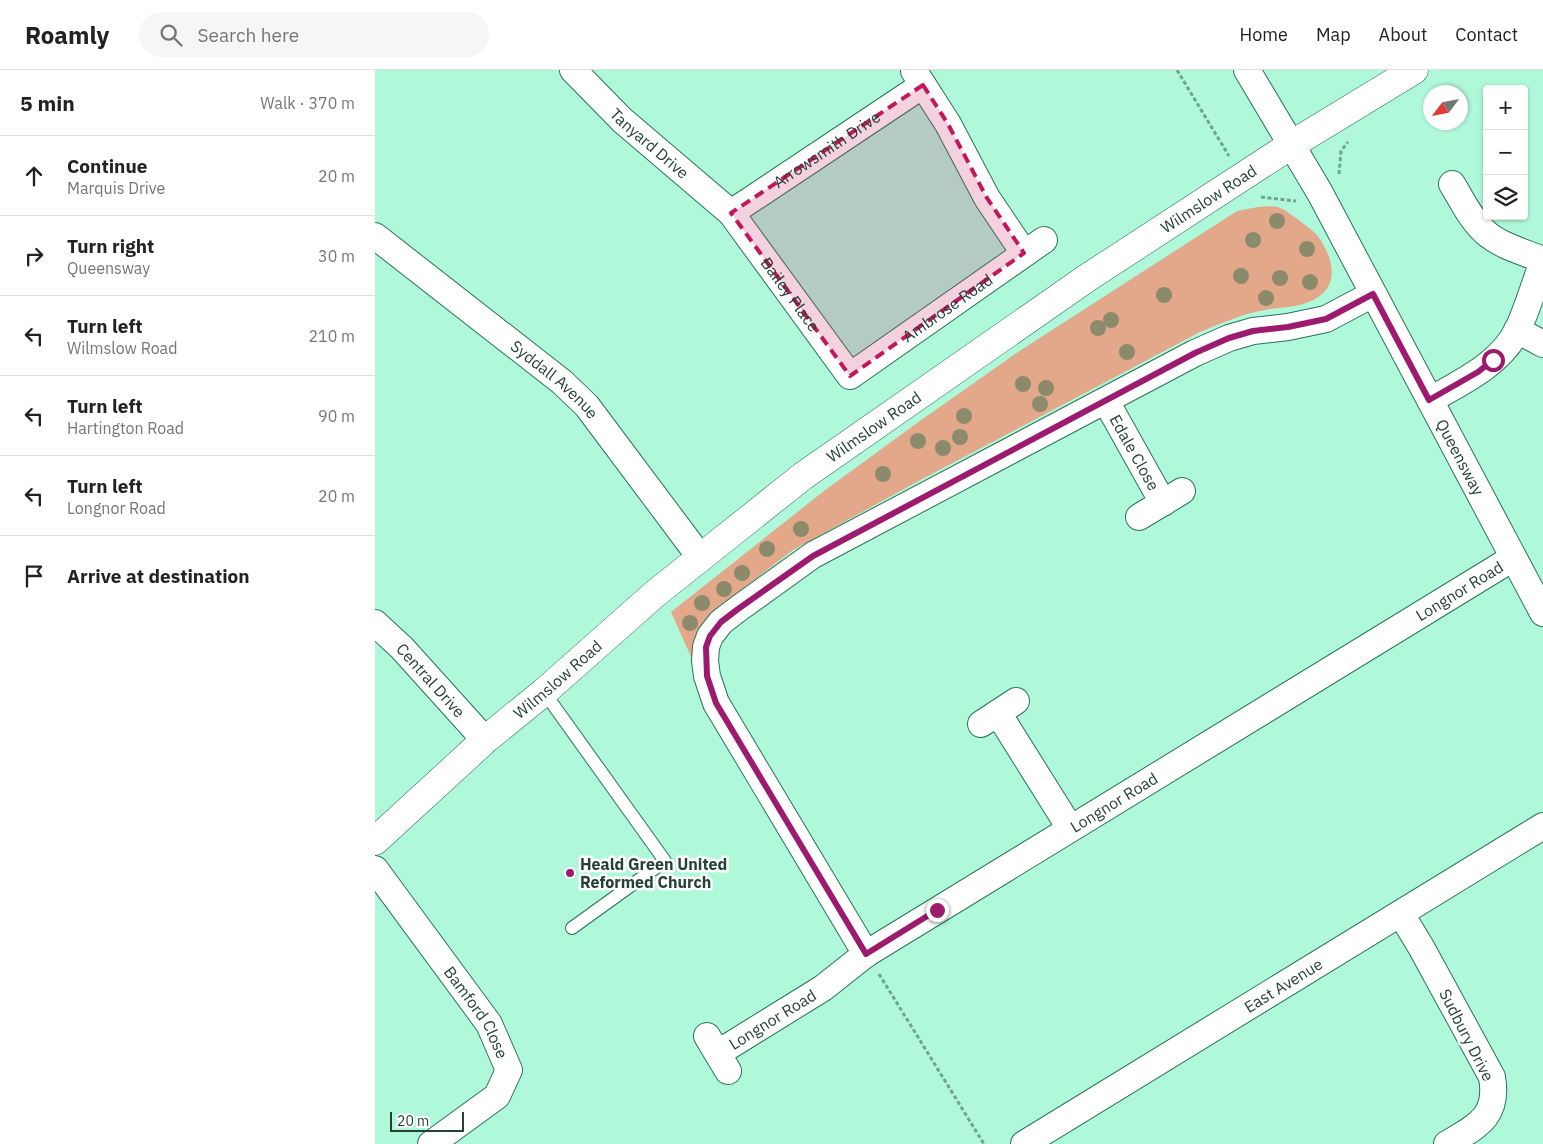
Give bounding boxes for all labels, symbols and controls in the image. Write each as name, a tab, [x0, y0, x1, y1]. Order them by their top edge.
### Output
search box	[139, 12, 489, 57]
text: Roamly	[25, 19, 109, 51]
icon: search	[157, 21, 185, 49]
text: Search here	[197, 23, 299, 47]
text: Home	[1240, 23, 1288, 46]
text: Map	[1316, 23, 1351, 46]
text: About	[1379, 23, 1427, 46]
text: Contact	[1455, 23, 1518, 46]
north arrow	[1423, 85, 1468, 130]
map controls	[1483, 85, 1528, 220]
button: +	[1483, 85, 1528, 130]
text: 5 min	[20, 89, 75, 117]
text: Walk · 370 m	[260, 93, 355, 113]
street label: Tanyard Drive	[606, 104, 693, 183]
street label: Arrowsmith Drive	[769, 106, 884, 192]
button: −	[1483, 130, 1528, 175]
text: Continue	[67, 154, 147, 178]
street label: Wilmslow Road	[1157, 160, 1260, 237]
icon: ahead	[20, 162, 48, 190]
text: 20 m	[318, 166, 355, 186]
button: layers	[1483, 175, 1528, 220]
text: Marquis Drive	[67, 178, 165, 198]
text: Turn right	[67, 234, 154, 258]
icon: right	[20, 242, 48, 270]
text: 30 m	[318, 246, 355, 266]
street label: Bailey Place	[757, 253, 824, 336]
text: Queensway	[67, 258, 150, 278]
street label: Ambrose Road	[898, 269, 996, 346]
text: Turn left	[67, 314, 143, 338]
icon: left	[20, 322, 48, 350]
text: 210 m	[308, 326, 355, 346]
street label: Syddall Avenue	[507, 336, 603, 423]
text: Wilmslow Road	[67, 338, 177, 358]
route start	[1482, 349, 1505, 372]
street label: Wilmslow Road	[823, 387, 925, 466]
text: Turn left	[67, 394, 143, 418]
icon: left	[20, 402, 48, 430]
text: 90 m	[318, 406, 355, 426]
street label: Edale Close	[1106, 411, 1164, 494]
street label: Queensway	[1432, 416, 1489, 499]
text: Hartington Road	[67, 418, 184, 438]
text: Turn left	[67, 474, 143, 498]
icon: left	[20, 482, 48, 510]
text: 20 m	[318, 486, 355, 506]
text: Longnor Road	[67, 498, 166, 518]
street label: Longnor Road	[1412, 556, 1507, 625]
icon: arrive	[20, 562, 48, 590]
text: Arrive at destination	[67, 564, 250, 588]
street label: Wilmslow Road	[509, 636, 606, 723]
street label: Central Drive	[392, 639, 470, 722]
street label: Longnor Road	[1067, 768, 1161, 837]
place label: Heald Green United Reformed Church	[580, 854, 727, 892]
marker: Heald Green United Reformed Church	[564, 867, 576, 879]
route end	[926, 899, 949, 922]
street label: East Avenue	[1240, 953, 1326, 1017]
street label: Bamford Close	[440, 962, 513, 1062]
street label: Longnor Road	[725, 985, 820, 1054]
street label: Sudbury Drive	[1435, 985, 1499, 1085]
scale bar	[390, 1109, 464, 1132]
text: 20 m	[397, 1112, 429, 1130]

